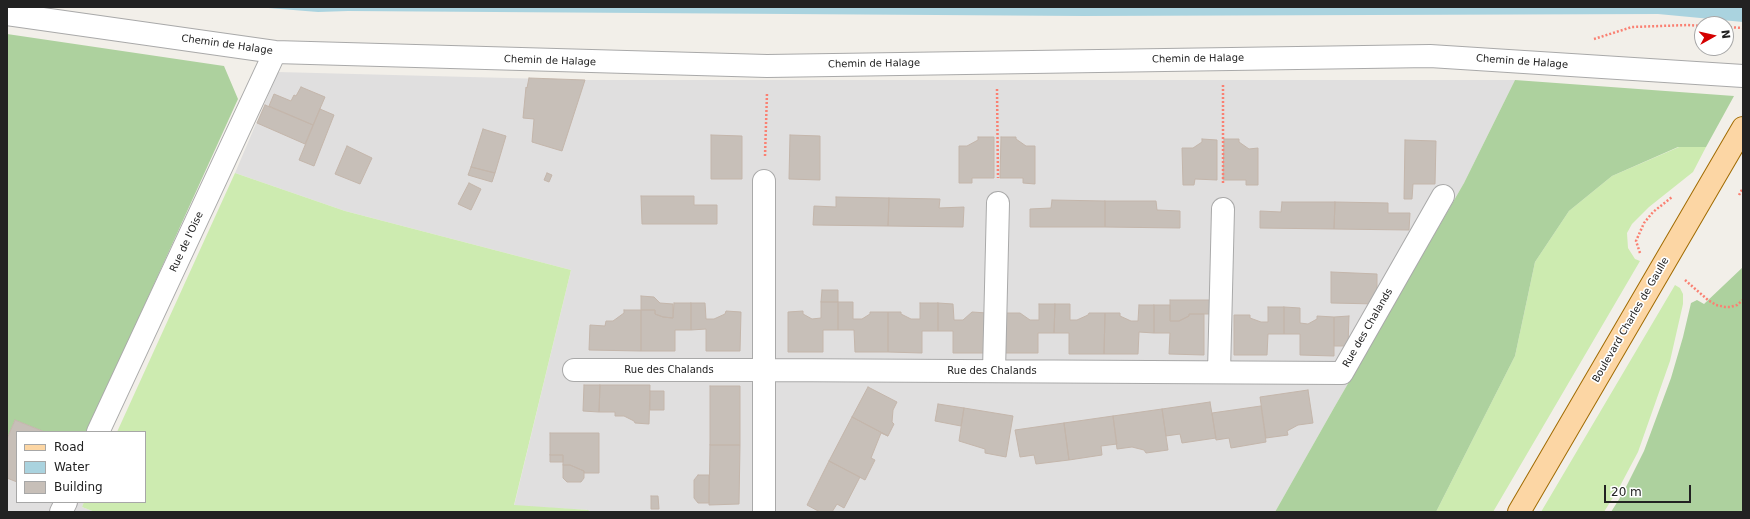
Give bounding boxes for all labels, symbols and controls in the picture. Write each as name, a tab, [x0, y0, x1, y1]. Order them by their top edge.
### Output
north arrow	[1694, 16, 1734, 56]
text: N	[1718, 29, 1732, 40]
street label: Chemin de Halage	[180, 33, 274, 57]
street label: Chemin de Halage	[1152, 52, 1244, 66]
street label: Chemin de Halage	[504, 53, 596, 69]
street label: Chemin de Halage	[1476, 53, 1568, 71]
street label: Chemin de Halage	[828, 57, 920, 71]
street label: Rue de l'Oise	[168, 210, 206, 274]
street label: Boulevard Charles de Gaulle	[1590, 255, 1672, 385]
street label: Rue des Chalands	[1340, 286, 1396, 370]
street label: Rue des Chalands	[624, 364, 714, 376]
street label: Rue des Chalands	[947, 365, 1037, 377]
legend	[16, 431, 146, 503]
text: Road	[54, 440, 84, 454]
text: Water	[54, 460, 89, 474]
scale bar	[1606, 477, 1693, 503]
text: Building	[54, 480, 103, 494]
text: 20 m	[1611, 485, 1642, 499]

